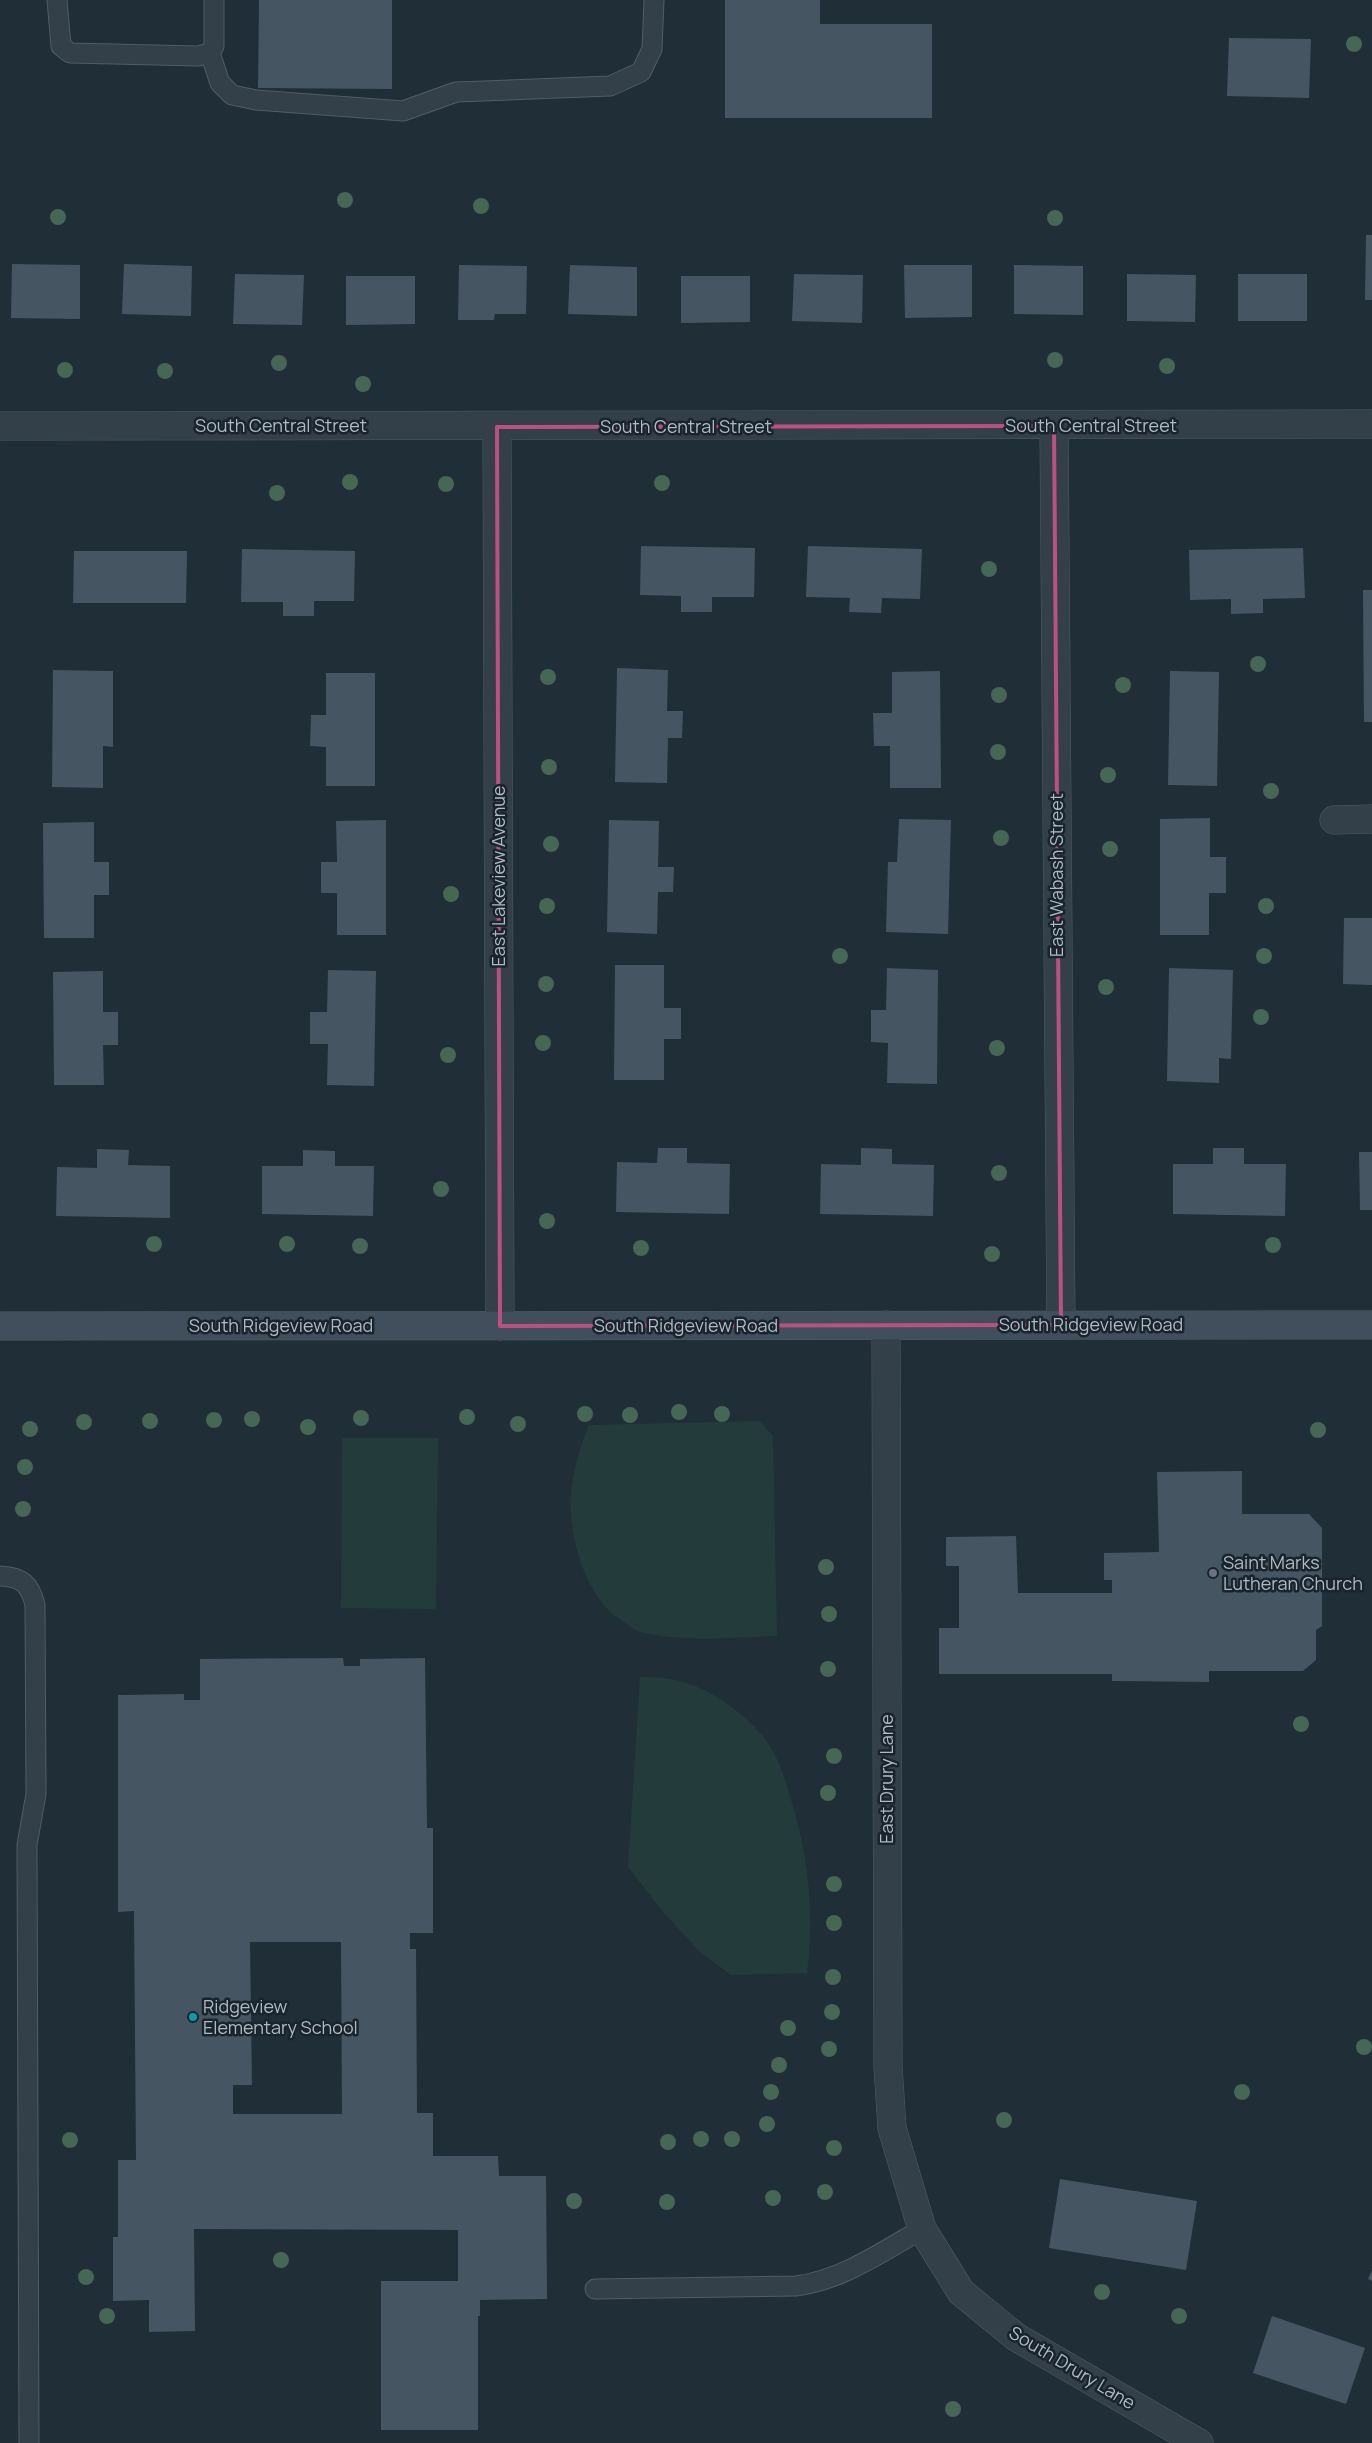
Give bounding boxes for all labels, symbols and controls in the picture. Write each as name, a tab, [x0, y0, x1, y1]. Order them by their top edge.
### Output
street label: South Central Street	[195, 413, 367, 437]
street label: South Central Street	[1005, 413, 1177, 437]
street label: South Central Street	[600, 414, 772, 438]
street label: East Lakeview Avenue	[486, 785, 510, 967]
street label: East Wabash Street	[1044, 793, 1068, 957]
street label: South Ridgeview Road	[999, 1312, 1183, 1336]
street label: South Ridgeview Road	[189, 1313, 373, 1337]
street label: South Ridgeview Road	[594, 1313, 778, 1337]
place label: Saint Marks Lutheran Church	[1223, 1550, 1363, 1595]
marker: Saint Marks Lutheran Church	[1207, 1567, 1219, 1579]
street label: East Drury Lane	[874, 1714, 898, 1844]
place label: Ridgeview Elementary School	[203, 1994, 358, 2039]
marker: Ridgeview Elementary School	[187, 2011, 199, 2023]
street label: South Drury Lane	[1005, 2320, 1140, 2414]

